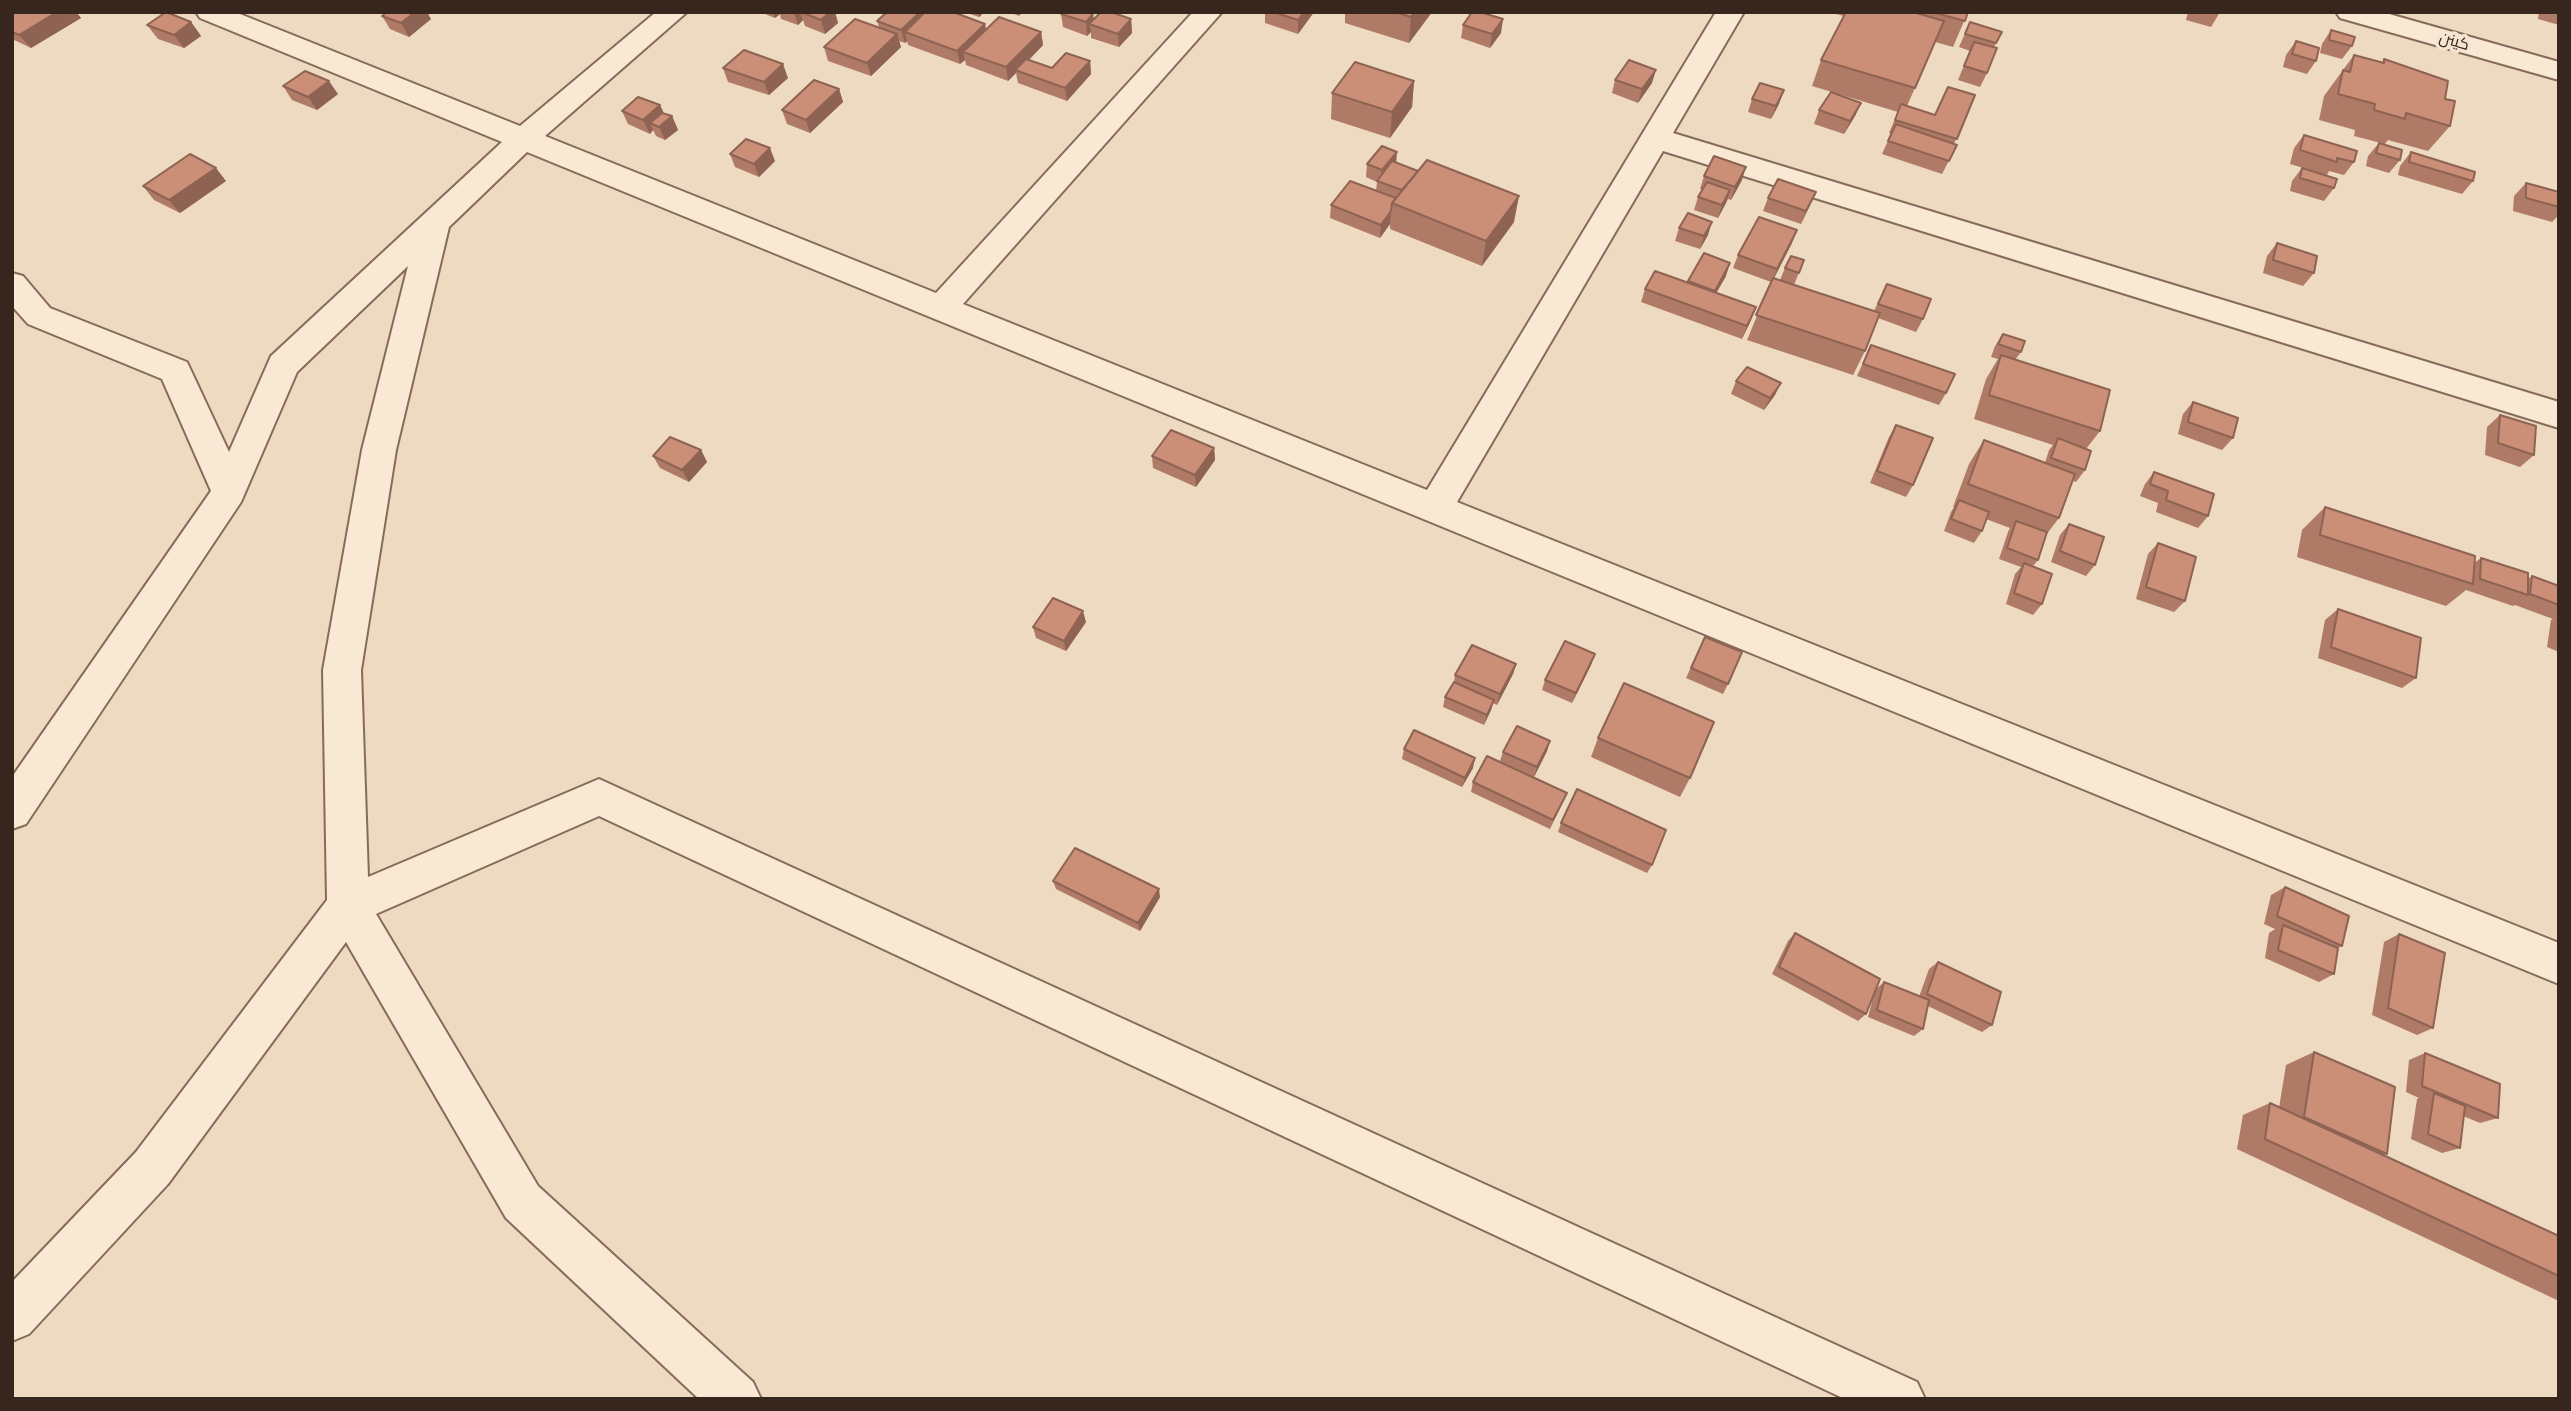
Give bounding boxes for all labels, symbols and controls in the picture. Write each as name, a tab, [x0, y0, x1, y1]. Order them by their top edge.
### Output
street label: كينن	[2437, 29, 2471, 55]

